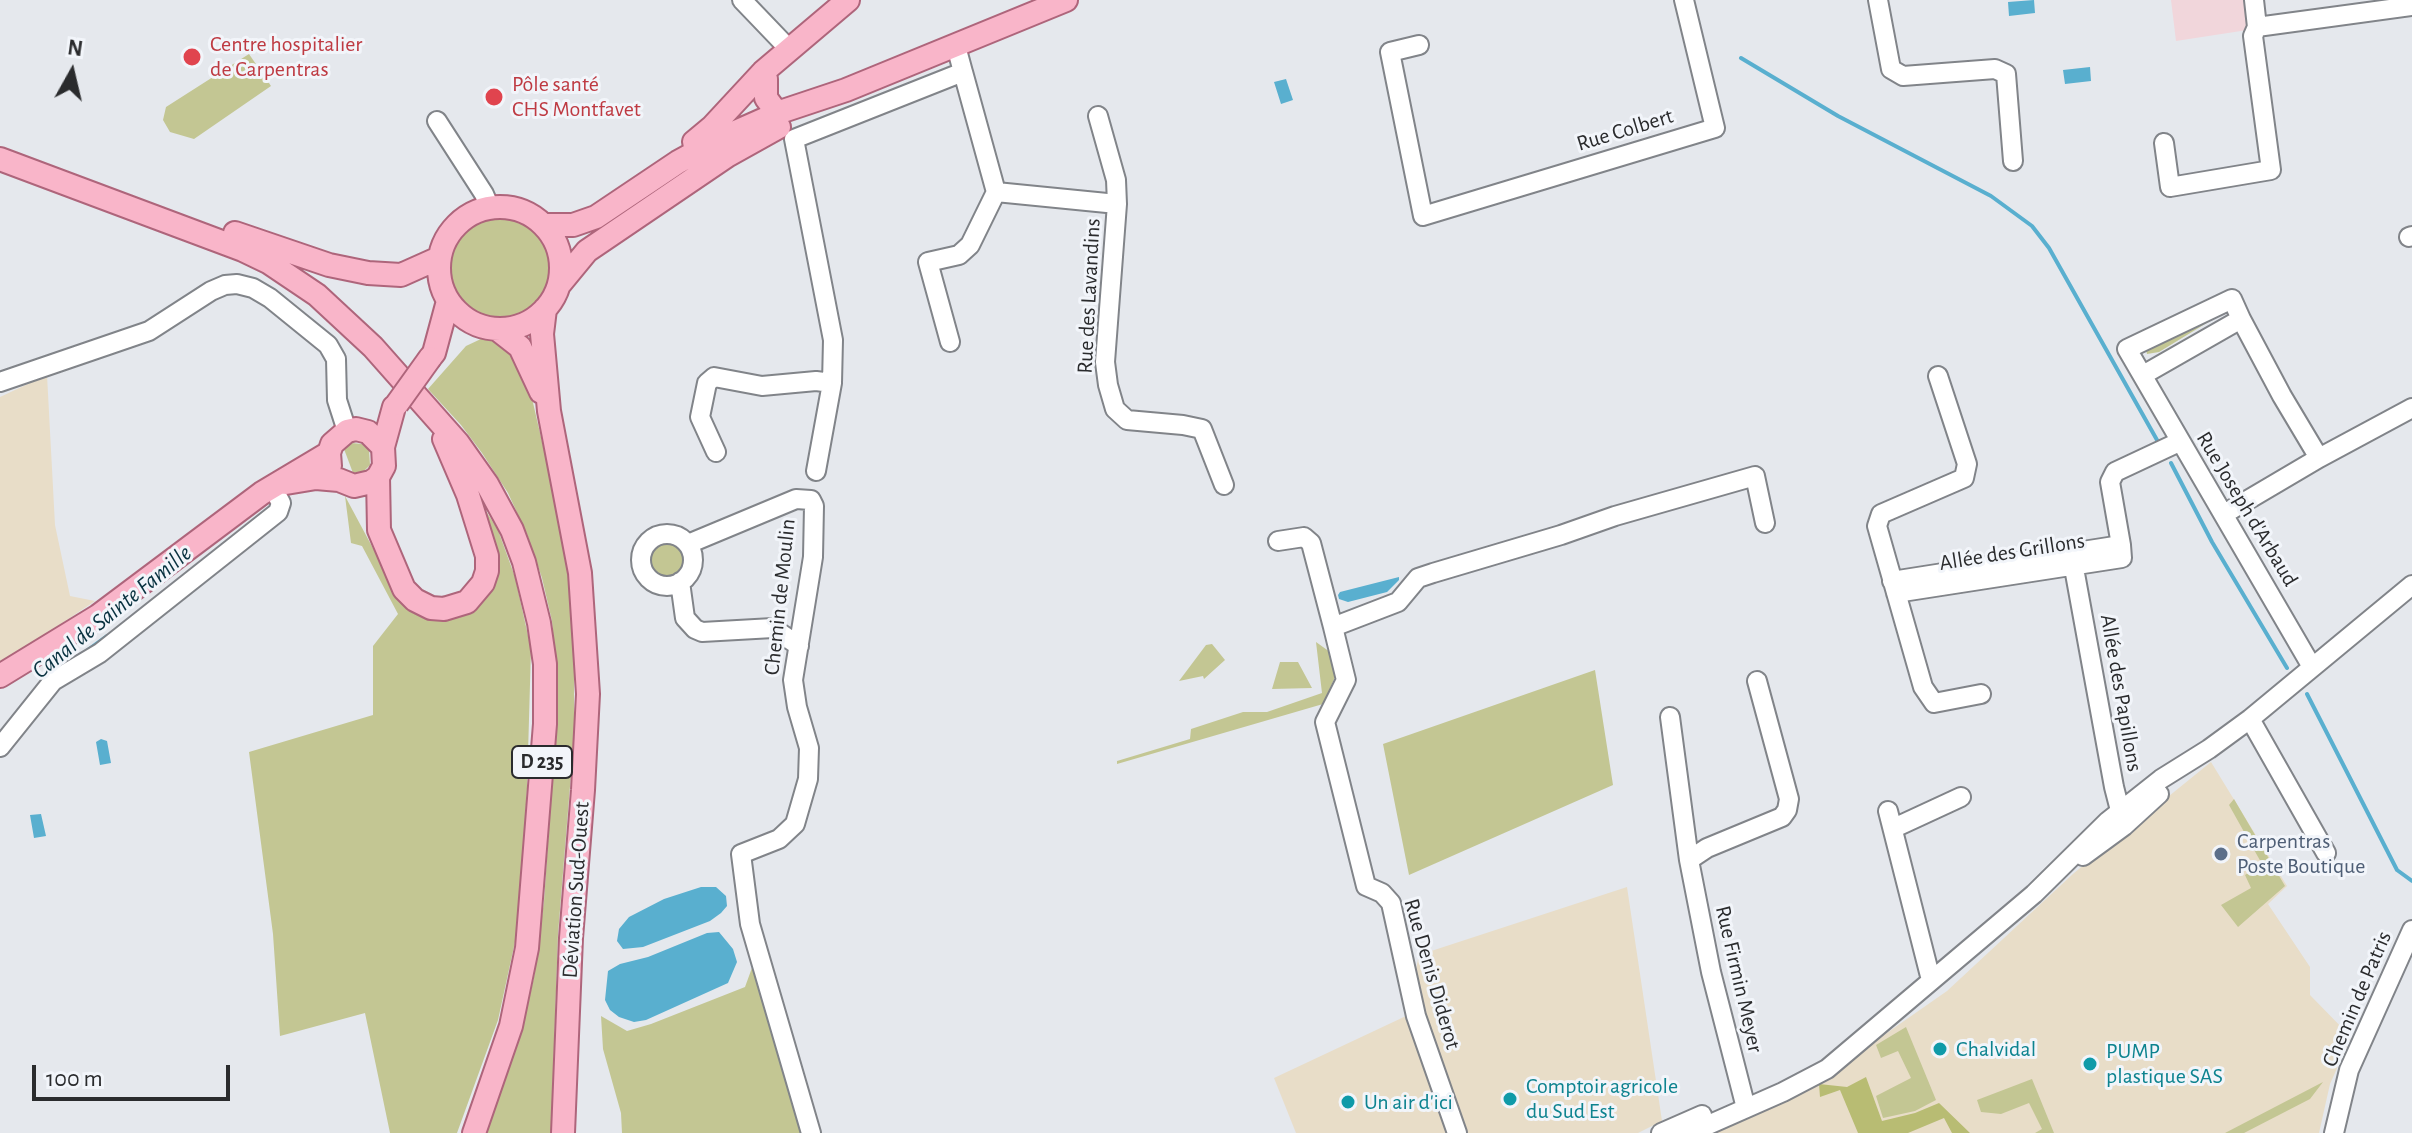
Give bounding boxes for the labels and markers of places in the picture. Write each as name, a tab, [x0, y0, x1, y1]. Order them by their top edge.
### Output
place label: Centre hospitalier de Carpentras	[210, 31, 362, 82]
marker: Centre hospitalier de Carpentras	[181, 46, 203, 68]
place label: Pôle santé CHS Montfavet	[512, 71, 641, 122]
marker: Pôle santé CHS Montfavet	[483, 86, 505, 108]
place label: Carpentras Poste Boutique	[2237, 828, 2365, 880]
marker: Carpentras Poste Boutique	[2212, 845, 2230, 863]
place label: Chalvidal	[1956, 1036, 2036, 1062]
place label: PUMP plastique SAS	[2106, 1038, 2223, 1090]
marker: Chalvidal	[1931, 1040, 1949, 1058]
marker: PUMP plastique SAS	[2081, 1055, 2099, 1073]
place label: Comptoir agricole du Sud Est	[1526, 1073, 1678, 1124]
place label: Un air d'ici	[1364, 1089, 1453, 1115]
marker: Comptoir agricole du Sud Est	[1501, 1090, 1519, 1108]
marker: Un air d'ici	[1339, 1093, 1357, 1111]

